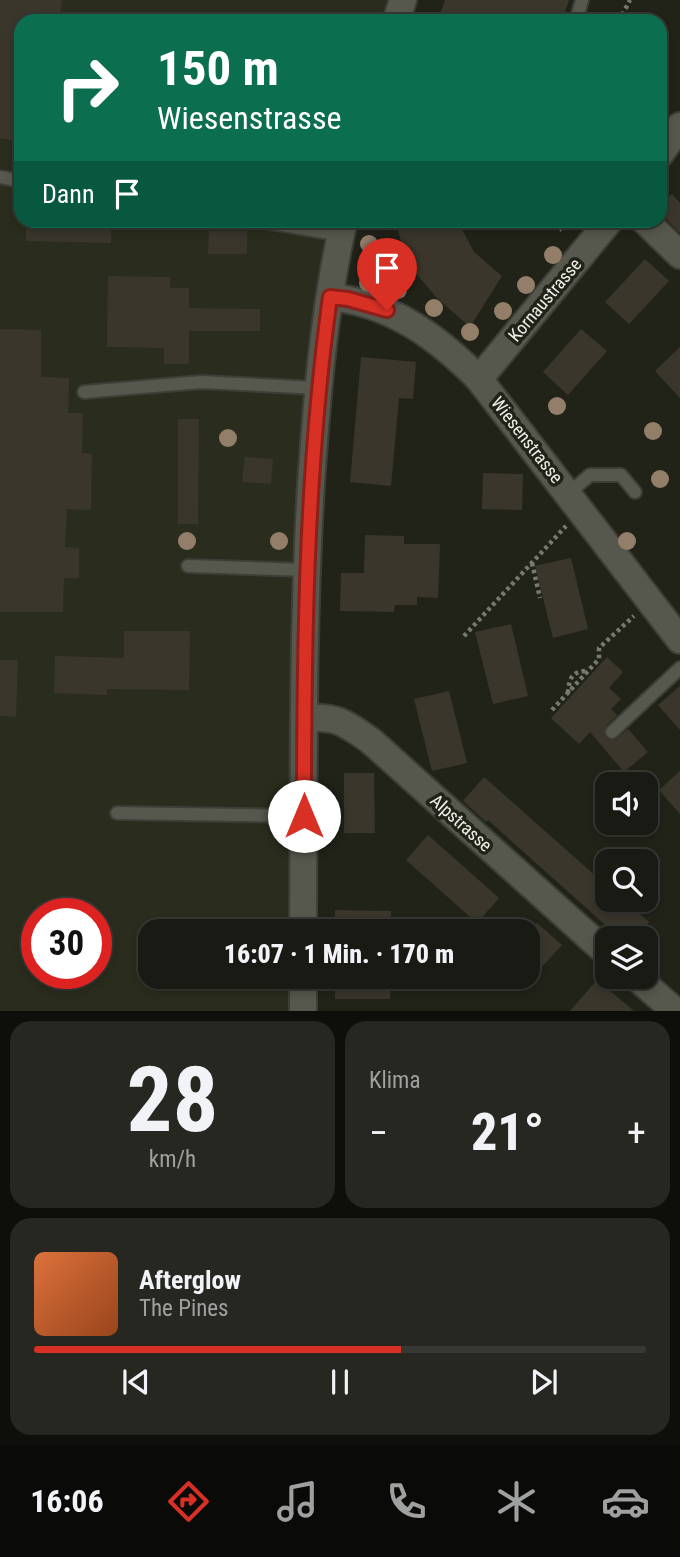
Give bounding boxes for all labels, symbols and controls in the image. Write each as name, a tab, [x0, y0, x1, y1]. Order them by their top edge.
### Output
text: 150 m	[157, 40, 279, 97]
icon: right	[42, 42, 133, 133]
text: Wiesenstrasse	[157, 99, 342, 137]
icon: arrive	[108, 175, 146, 213]
text: Dann	[42, 179, 94, 209]
pin	[357, 238, 417, 310]
icon: arrive	[368, 249, 406, 287]
street label: Kornaustrasse	[504, 254, 586, 346]
street label: Wiesenstrasse	[487, 392, 568, 487]
map controls	[595, 772, 658, 989]
button: sound	[595, 772, 658, 835]
position arrow	[267, 779, 341, 853]
street label: Alpstrasse	[426, 790, 496, 856]
button: search	[595, 849, 658, 912]
speed limit sign: 30	[21, 898, 112, 989]
button: layers	[595, 926, 658, 989]
text: 16:07 · 1 Min. · 170 m	[224, 939, 454, 969]
text: 28	[127, 1047, 218, 1153]
text: Klima	[369, 1067, 420, 1094]
text: 21°	[471, 1102, 544, 1163]
text: −	[369, 1111, 388, 1155]
text: +	[627, 1111, 646, 1155]
text: km/h	[149, 1146, 196, 1173]
text: Afterglow	[139, 1265, 241, 1295]
text: The Pines	[139, 1295, 229, 1322]
icon: previous	[117, 1363, 155, 1401]
icon: pause	[321, 1363, 359, 1401]
icon: next	[525, 1363, 563, 1401]
icon: directions	[164, 1477, 213, 1526]
icon: music	[273, 1477, 322, 1526]
icon: phone	[382, 1477, 431, 1526]
icon: climate	[492, 1477, 541, 1526]
icon: car	[601, 1477, 650, 1526]
text: 16:06	[30, 1482, 104, 1520]

